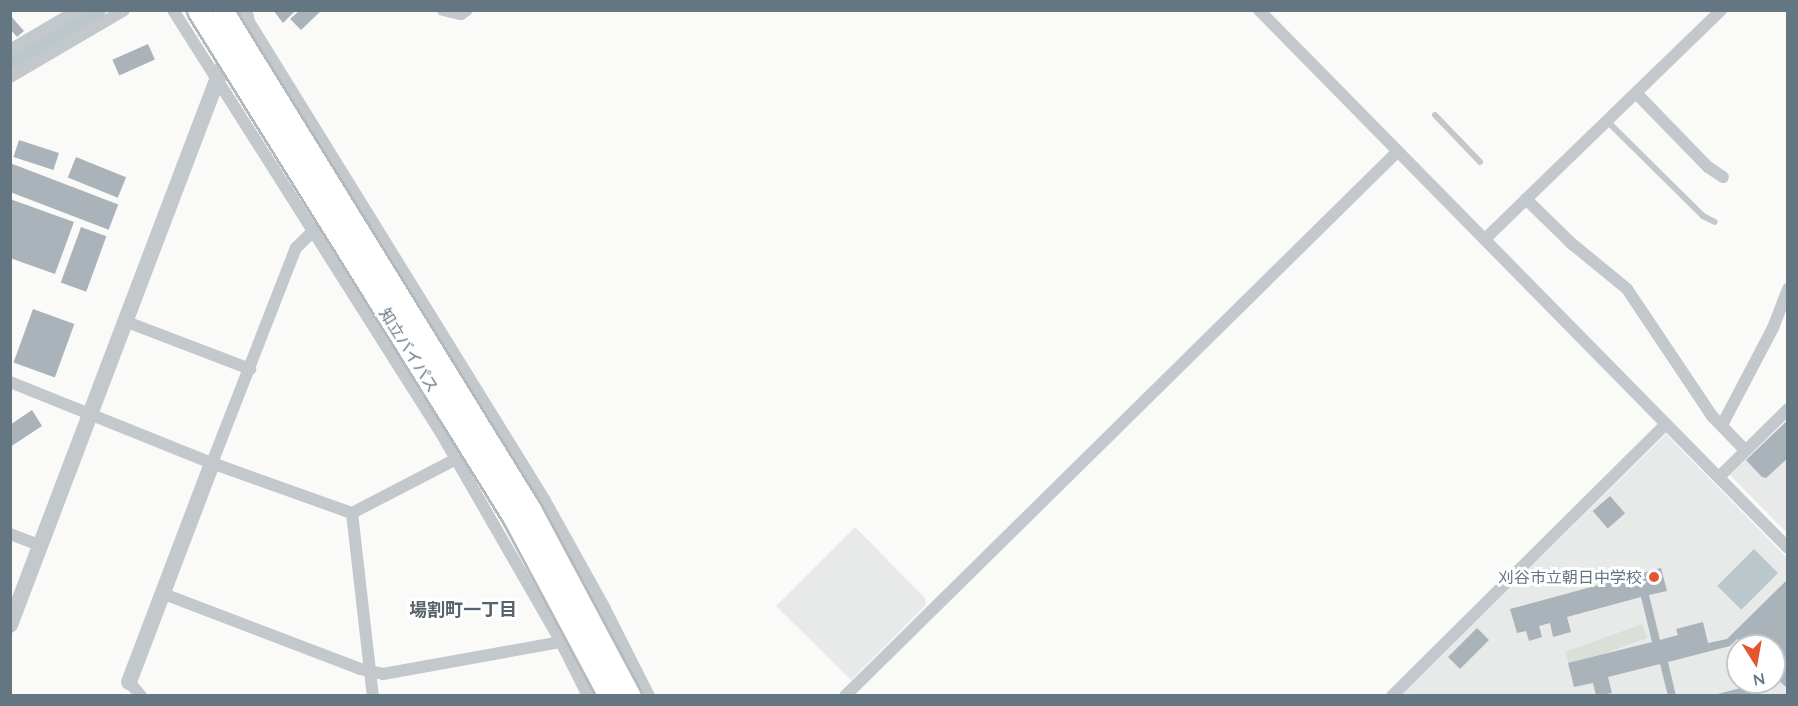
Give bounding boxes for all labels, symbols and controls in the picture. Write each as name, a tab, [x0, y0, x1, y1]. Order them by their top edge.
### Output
street label: 知立バイパス	[375, 304, 443, 396]
place label: 刈谷市立朝日中学校	[1498, 567, 1642, 587]
marker: 刈谷市立朝日中学校	[1647, 570, 1661, 584]
district label: 場割町一丁目	[409, 599, 517, 621]
north arrow	[1726, 634, 1786, 694]
text: N	[1751, 669, 1767, 691]

